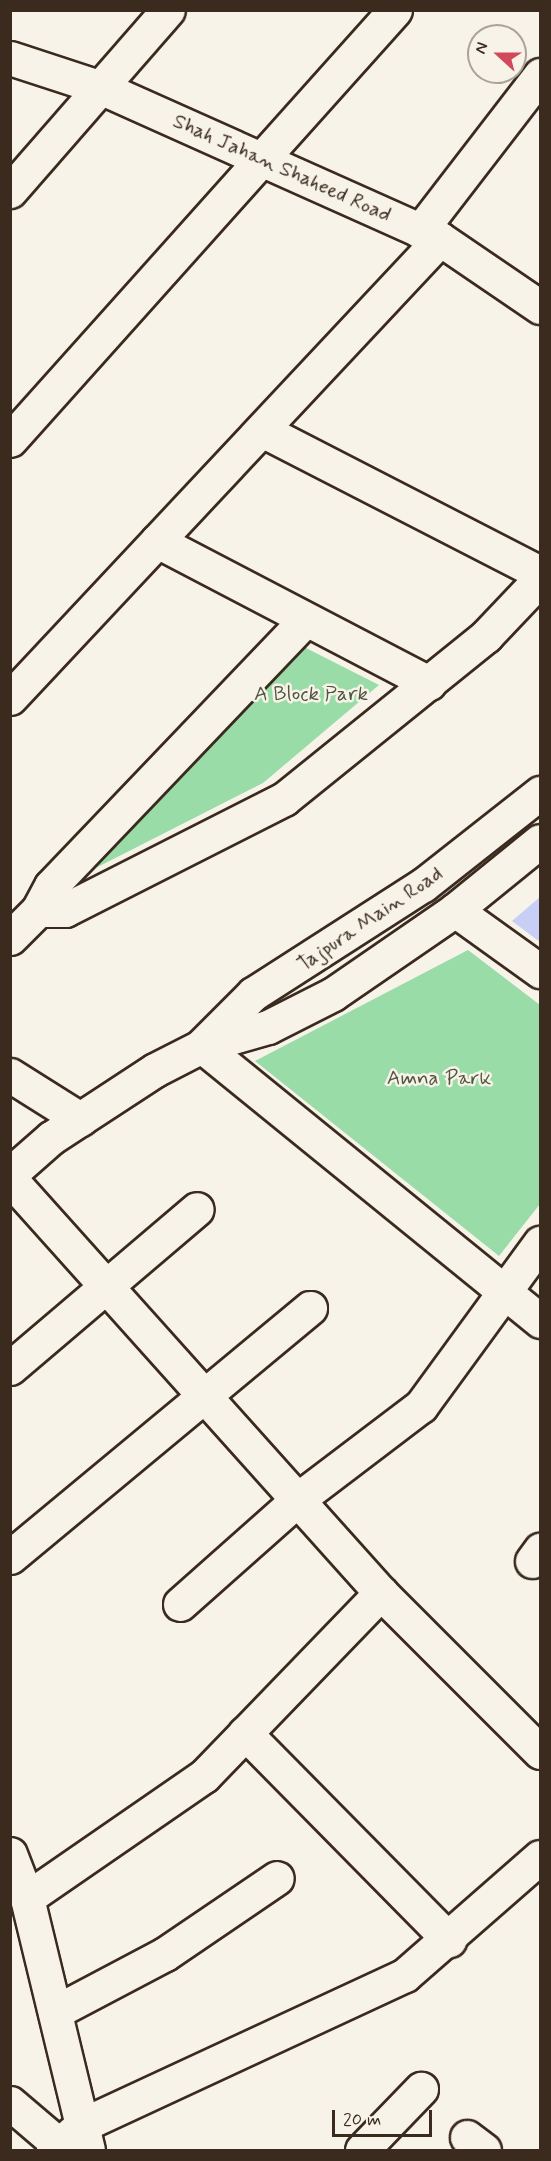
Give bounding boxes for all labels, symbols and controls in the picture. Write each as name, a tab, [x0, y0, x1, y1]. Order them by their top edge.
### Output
north arrow	[467, 24, 527, 84]
text: N	[470, 39, 493, 57]
street label: Shah Jahan Shaheed Road	[170, 109, 394, 227]
park label: A Block Park	[254, 681, 368, 707]
street label: Tajpura Main Road	[295, 863, 445, 975]
park label: Amna Park	[389, 1065, 489, 1091]
scale bar	[335, 2098, 436, 2136]
text: 20 m	[343, 2108, 381, 2132]

